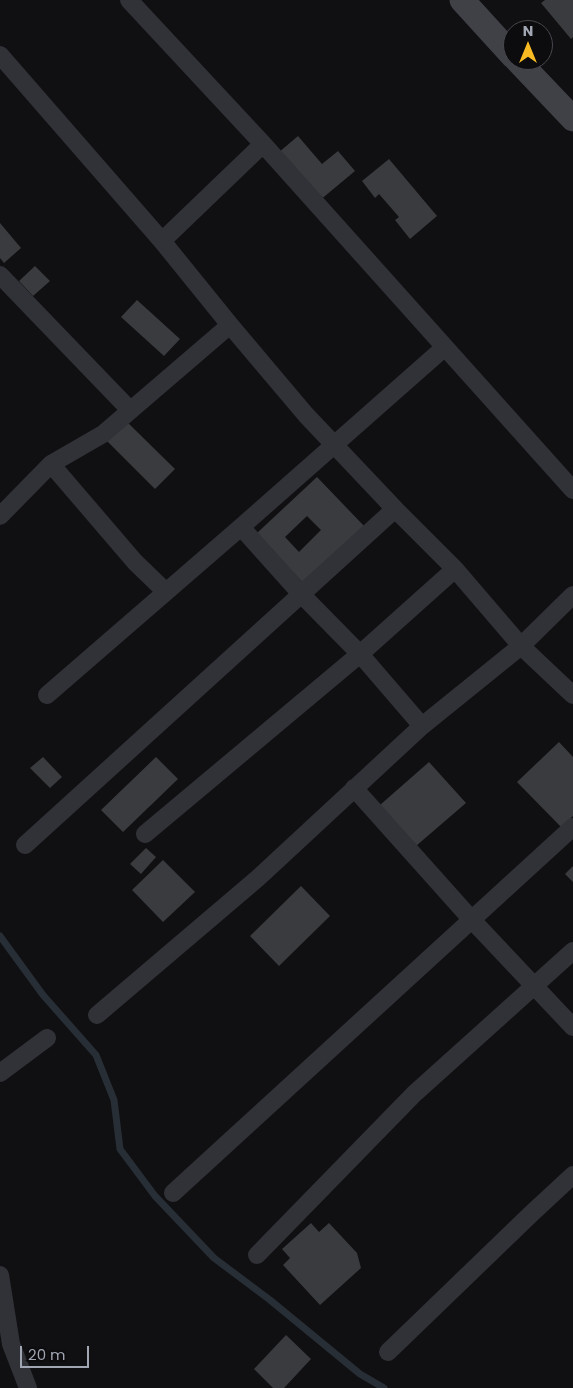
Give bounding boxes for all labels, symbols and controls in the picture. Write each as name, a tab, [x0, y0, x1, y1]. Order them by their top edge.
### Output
north arrow	[503, 20, 553, 70]
text: N	[523, 21, 533, 41]
scale bar	[22, 1336, 91, 1368]
text: 20 m	[28, 1344, 66, 1365]

